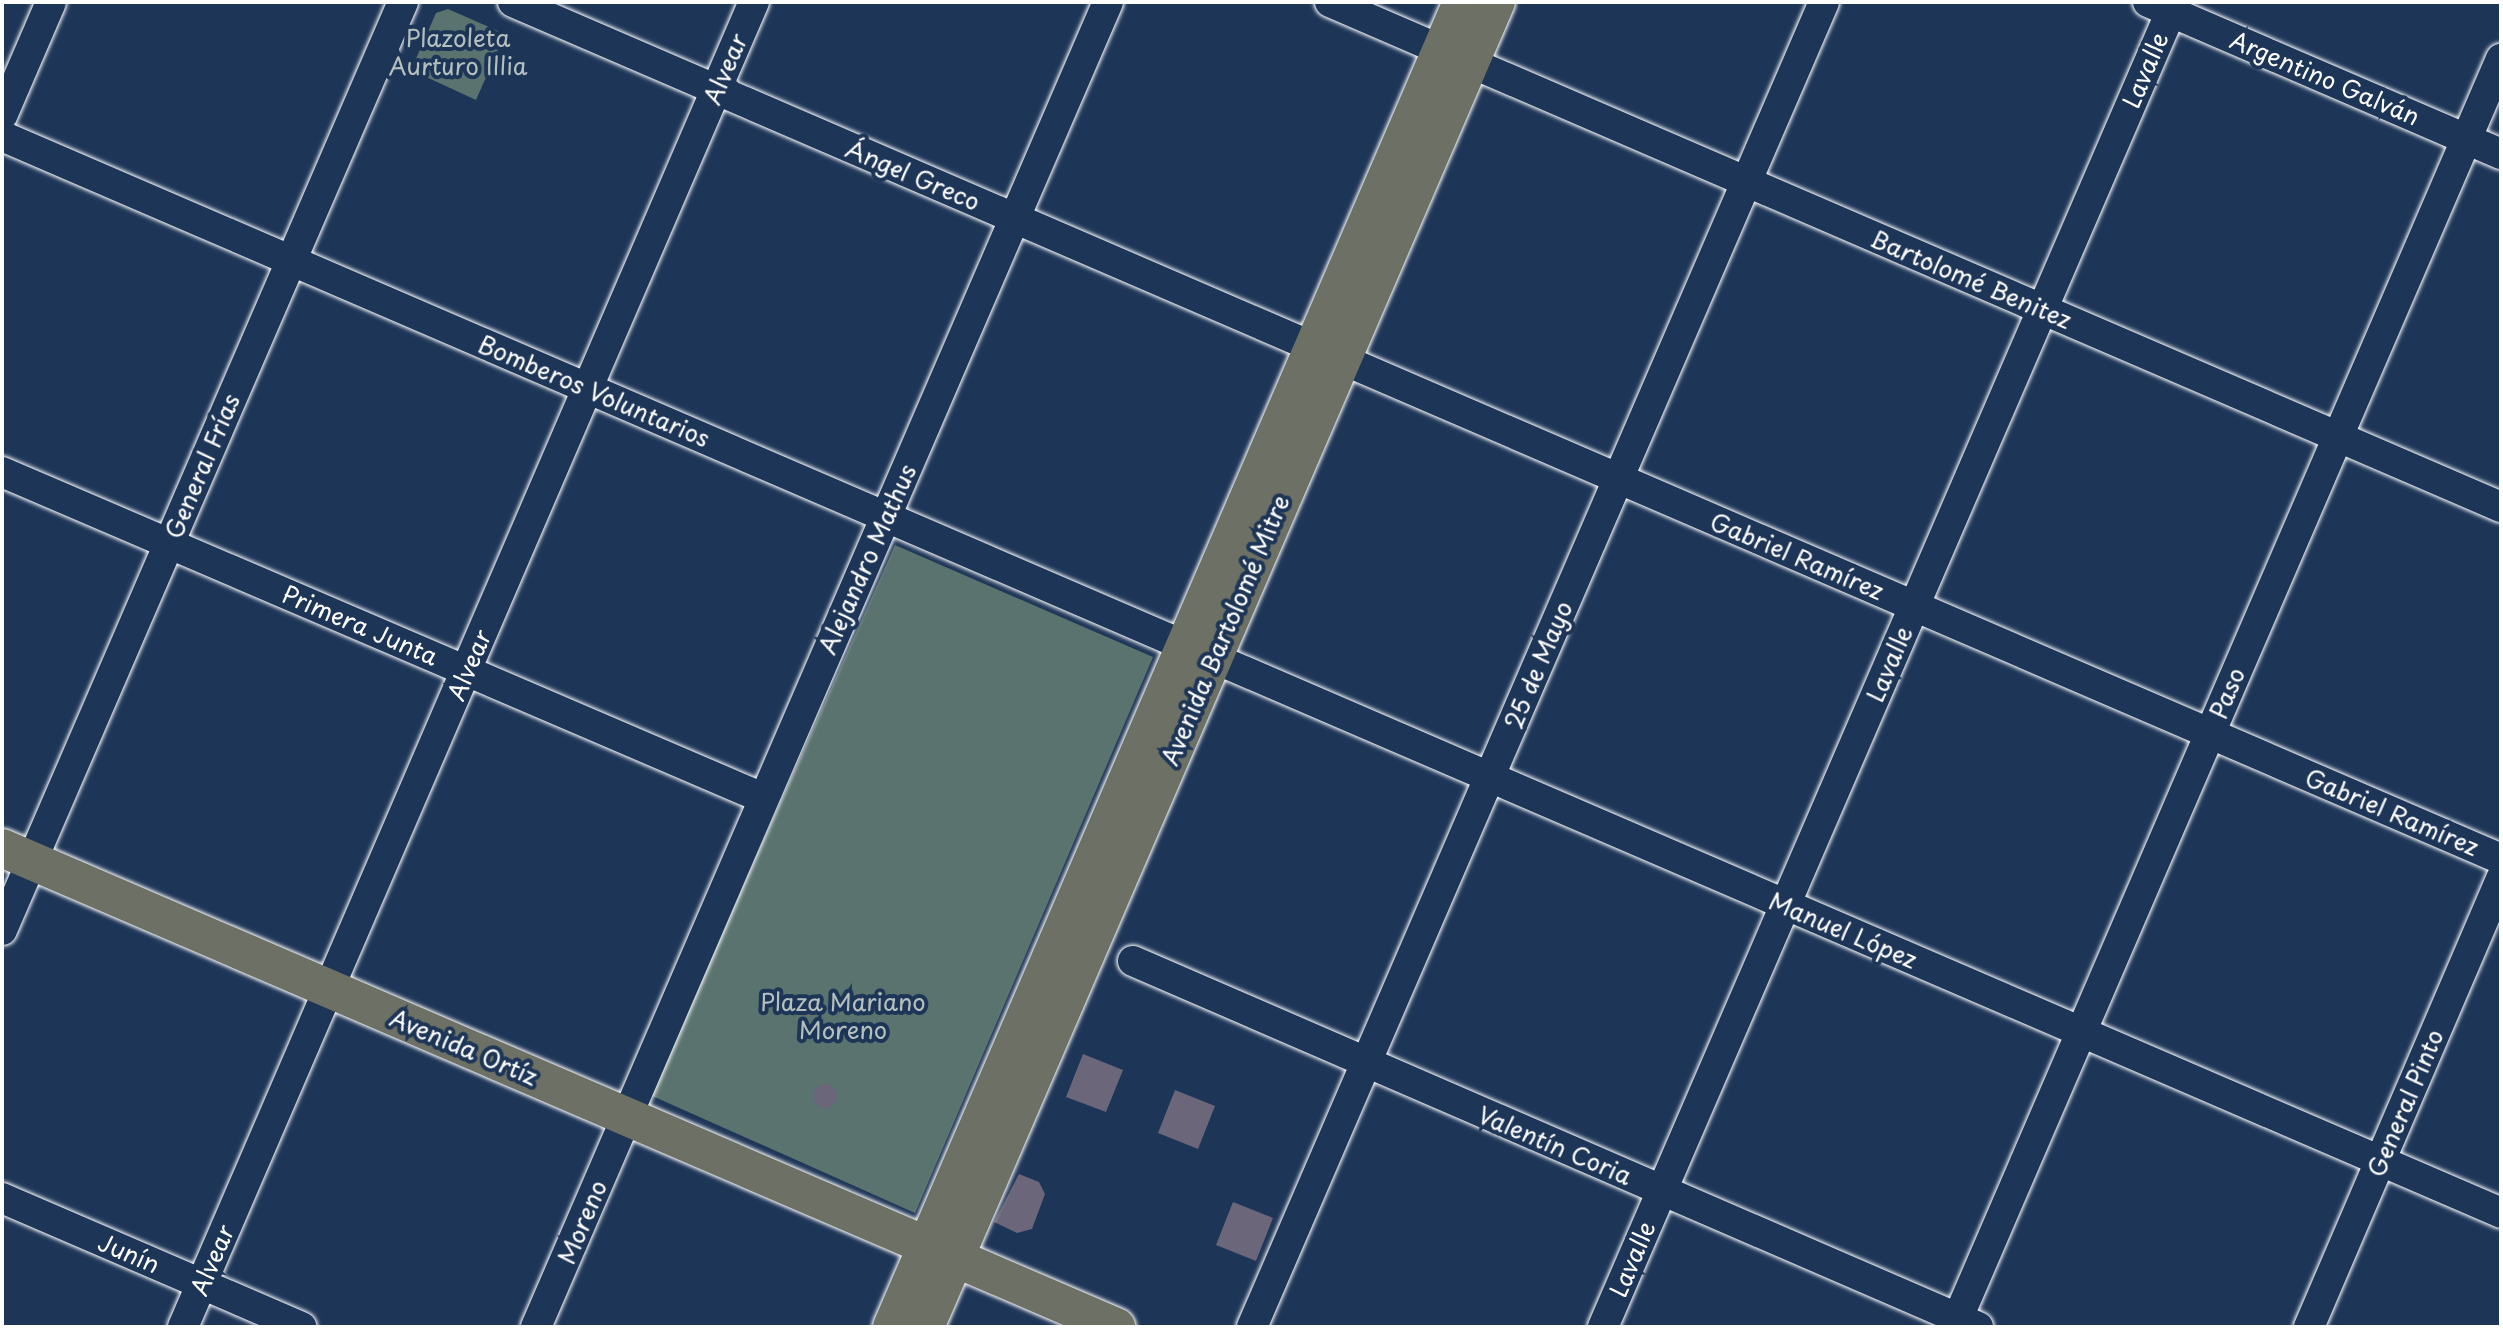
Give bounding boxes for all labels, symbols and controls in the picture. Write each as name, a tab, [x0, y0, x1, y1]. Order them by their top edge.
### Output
park label: Plazoleta Aurturo Illia	[388, 24, 528, 80]
street label: Argentino Galván	[2226, 25, 2424, 131]
street label: Lavalle	[2116, 28, 2174, 112]
street label: Alvear	[697, 29, 753, 109]
street label: Ángel Greco	[841, 133, 985, 217]
street label: Bartolomé Benitez	[1867, 224, 2075, 334]
street label: Bomberos Voluntarios	[474, 329, 714, 453]
street label: General Frías	[158, 389, 246, 543]
street label: Alejandro Mathus	[812, 460, 922, 658]
street label: Avenida Bartolomé Mitre	[1155, 490, 1295, 770]
street label: Gabriel Ramírez	[1706, 507, 1888, 605]
street label: Primera Junta	[278, 579, 442, 671]
street label: 25 de Mayo	[1498, 595, 1578, 735]
street label: Lavalle	[1860, 622, 1918, 706]
street label: Alvear	[441, 625, 497, 705]
street label: Paso	[2203, 663, 2251, 723]
street label: Gabriel Ramírez	[2301, 763, 2483, 861]
street label: Manuel López	[1764, 886, 1922, 974]
park label: Plaza Mariano Moreno	[760, 988, 926, 1044]
street label: Avenida Ortíz	[386, 1003, 542, 1091]
street label: General Pinto	[2361, 1025, 2449, 1181]
street label: Valentín Coria	[1474, 1100, 1636, 1190]
street label: Moreno	[551, 1176, 613, 1268]
street label: Lavalle	[1603, 1217, 1661, 1301]
street label: Alvear	[184, 1220, 240, 1300]
street label: Junín	[94, 1227, 164, 1279]

